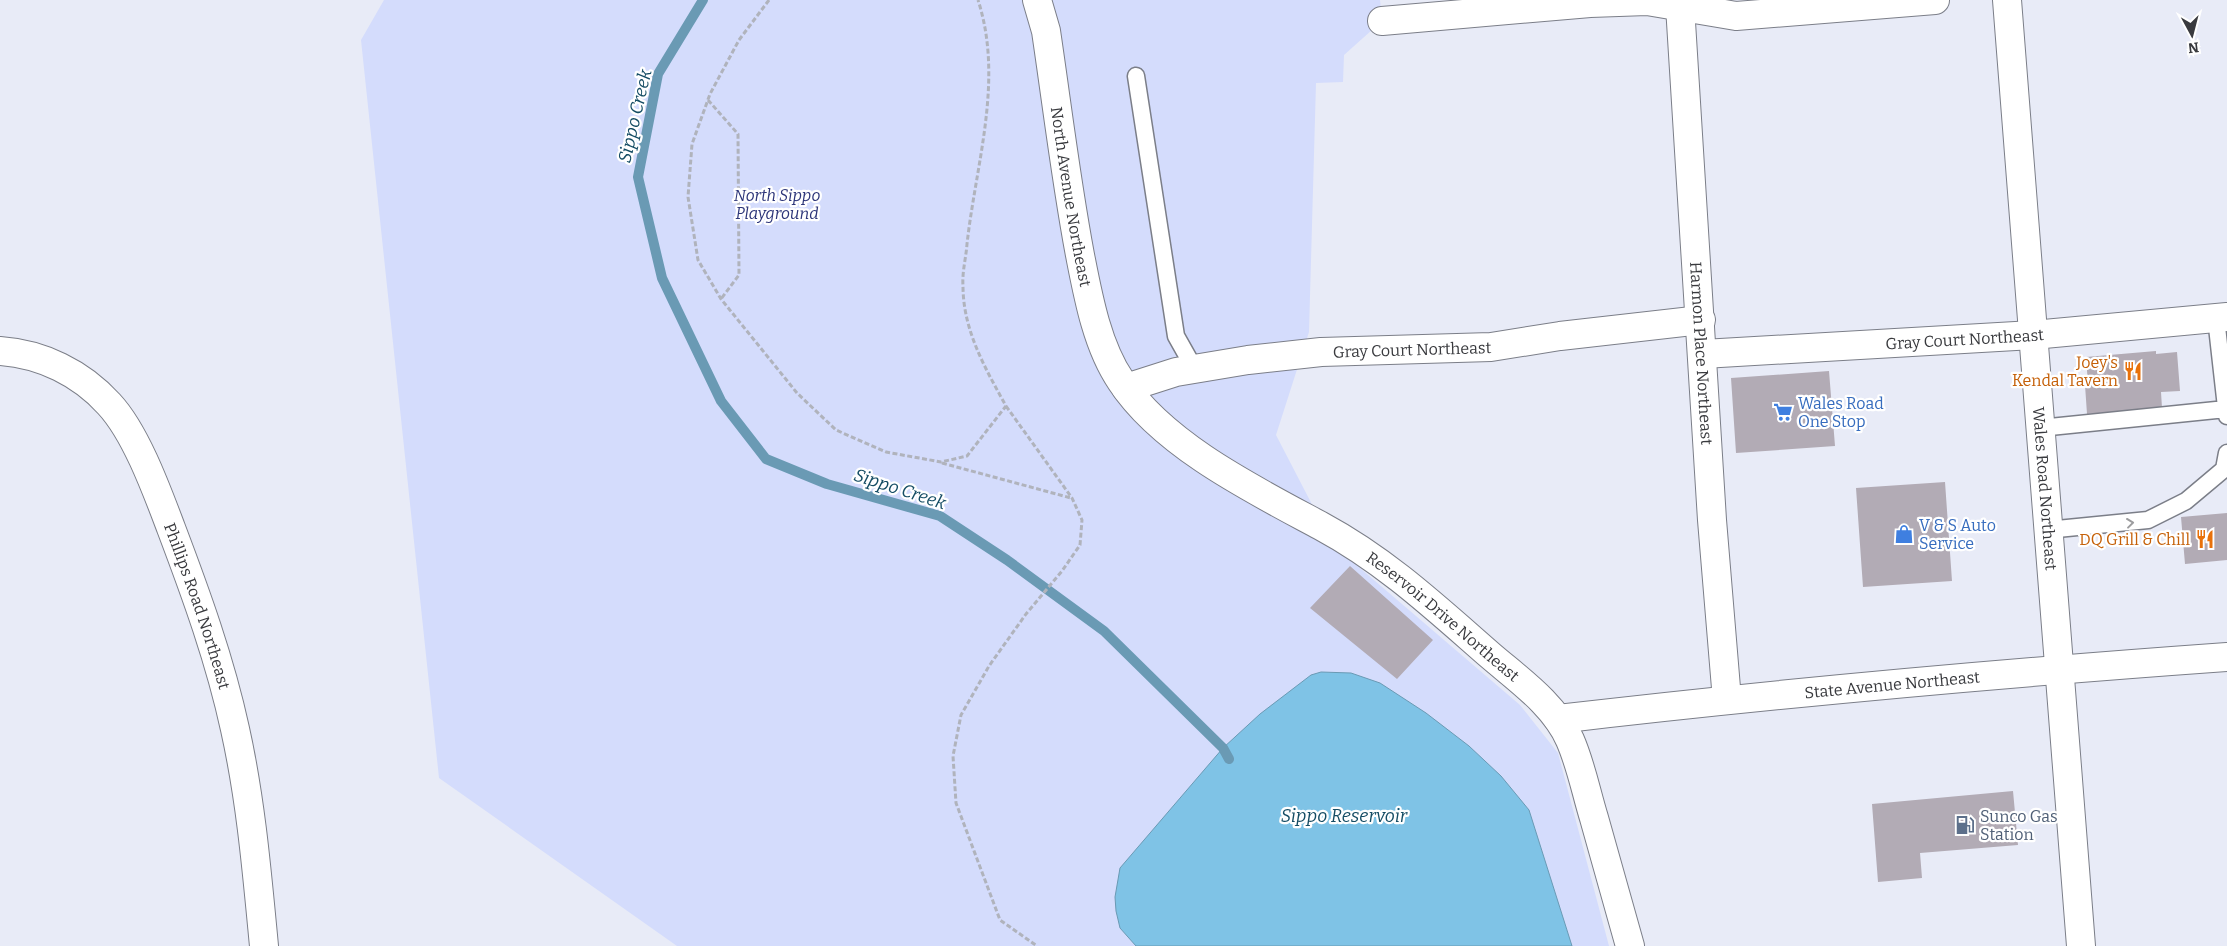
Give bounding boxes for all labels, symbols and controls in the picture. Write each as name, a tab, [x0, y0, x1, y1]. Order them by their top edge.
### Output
north arrow	[2167, 10, 2217, 60]
text: N	[2187, 38, 2200, 57]
water label: Sippo Creek	[614, 67, 656, 165]
street label: North Avenue Northeast	[1047, 105, 1095, 289]
park label: North Sippo Playground	[734, 186, 820, 223]
street label: Harmon Place Northeast	[1686, 261, 1716, 446]
street label: Gray Court Northeast	[1885, 325, 2045, 353]
street label: Gray Court Northeast	[1332, 338, 1492, 362]
place label: Joey's Kendal Tavern	[2012, 353, 2118, 390]
restaurant icon: Joey's Kendal Tavern	[2122, 360, 2144, 382]
place label: Wales Road One Stop	[1798, 394, 1884, 431]
supermarket icon: Wales Road One Stop	[1772, 401, 1794, 423]
street label: Wales Road Northeast	[2029, 406, 2061, 571]
water label: Sippo Creek	[851, 464, 949, 514]
place label: V & S Auto Service	[1919, 516, 1996, 553]
one-way arrow	[2126, 518, 2135, 528]
street label: Phillips Road Northeast	[160, 520, 234, 692]
shop icon: V & S Auto Service	[1893, 523, 1915, 545]
restaurant icon: DQ Grill & Chill	[2194, 528, 2216, 550]
place label: DQ Grill & Chill	[2079, 530, 2190, 549]
street label: Reservoir Drive Northeast	[1363, 548, 1523, 686]
street label: State Avenue Northeast	[1804, 667, 1981, 702]
water label: Sippo Reservoir	[1281, 805, 1408, 827]
place label: Sunco Gas Station	[1980, 807, 2058, 844]
fuel station icon: Sunco Gas Station	[1954, 814, 1976, 836]

